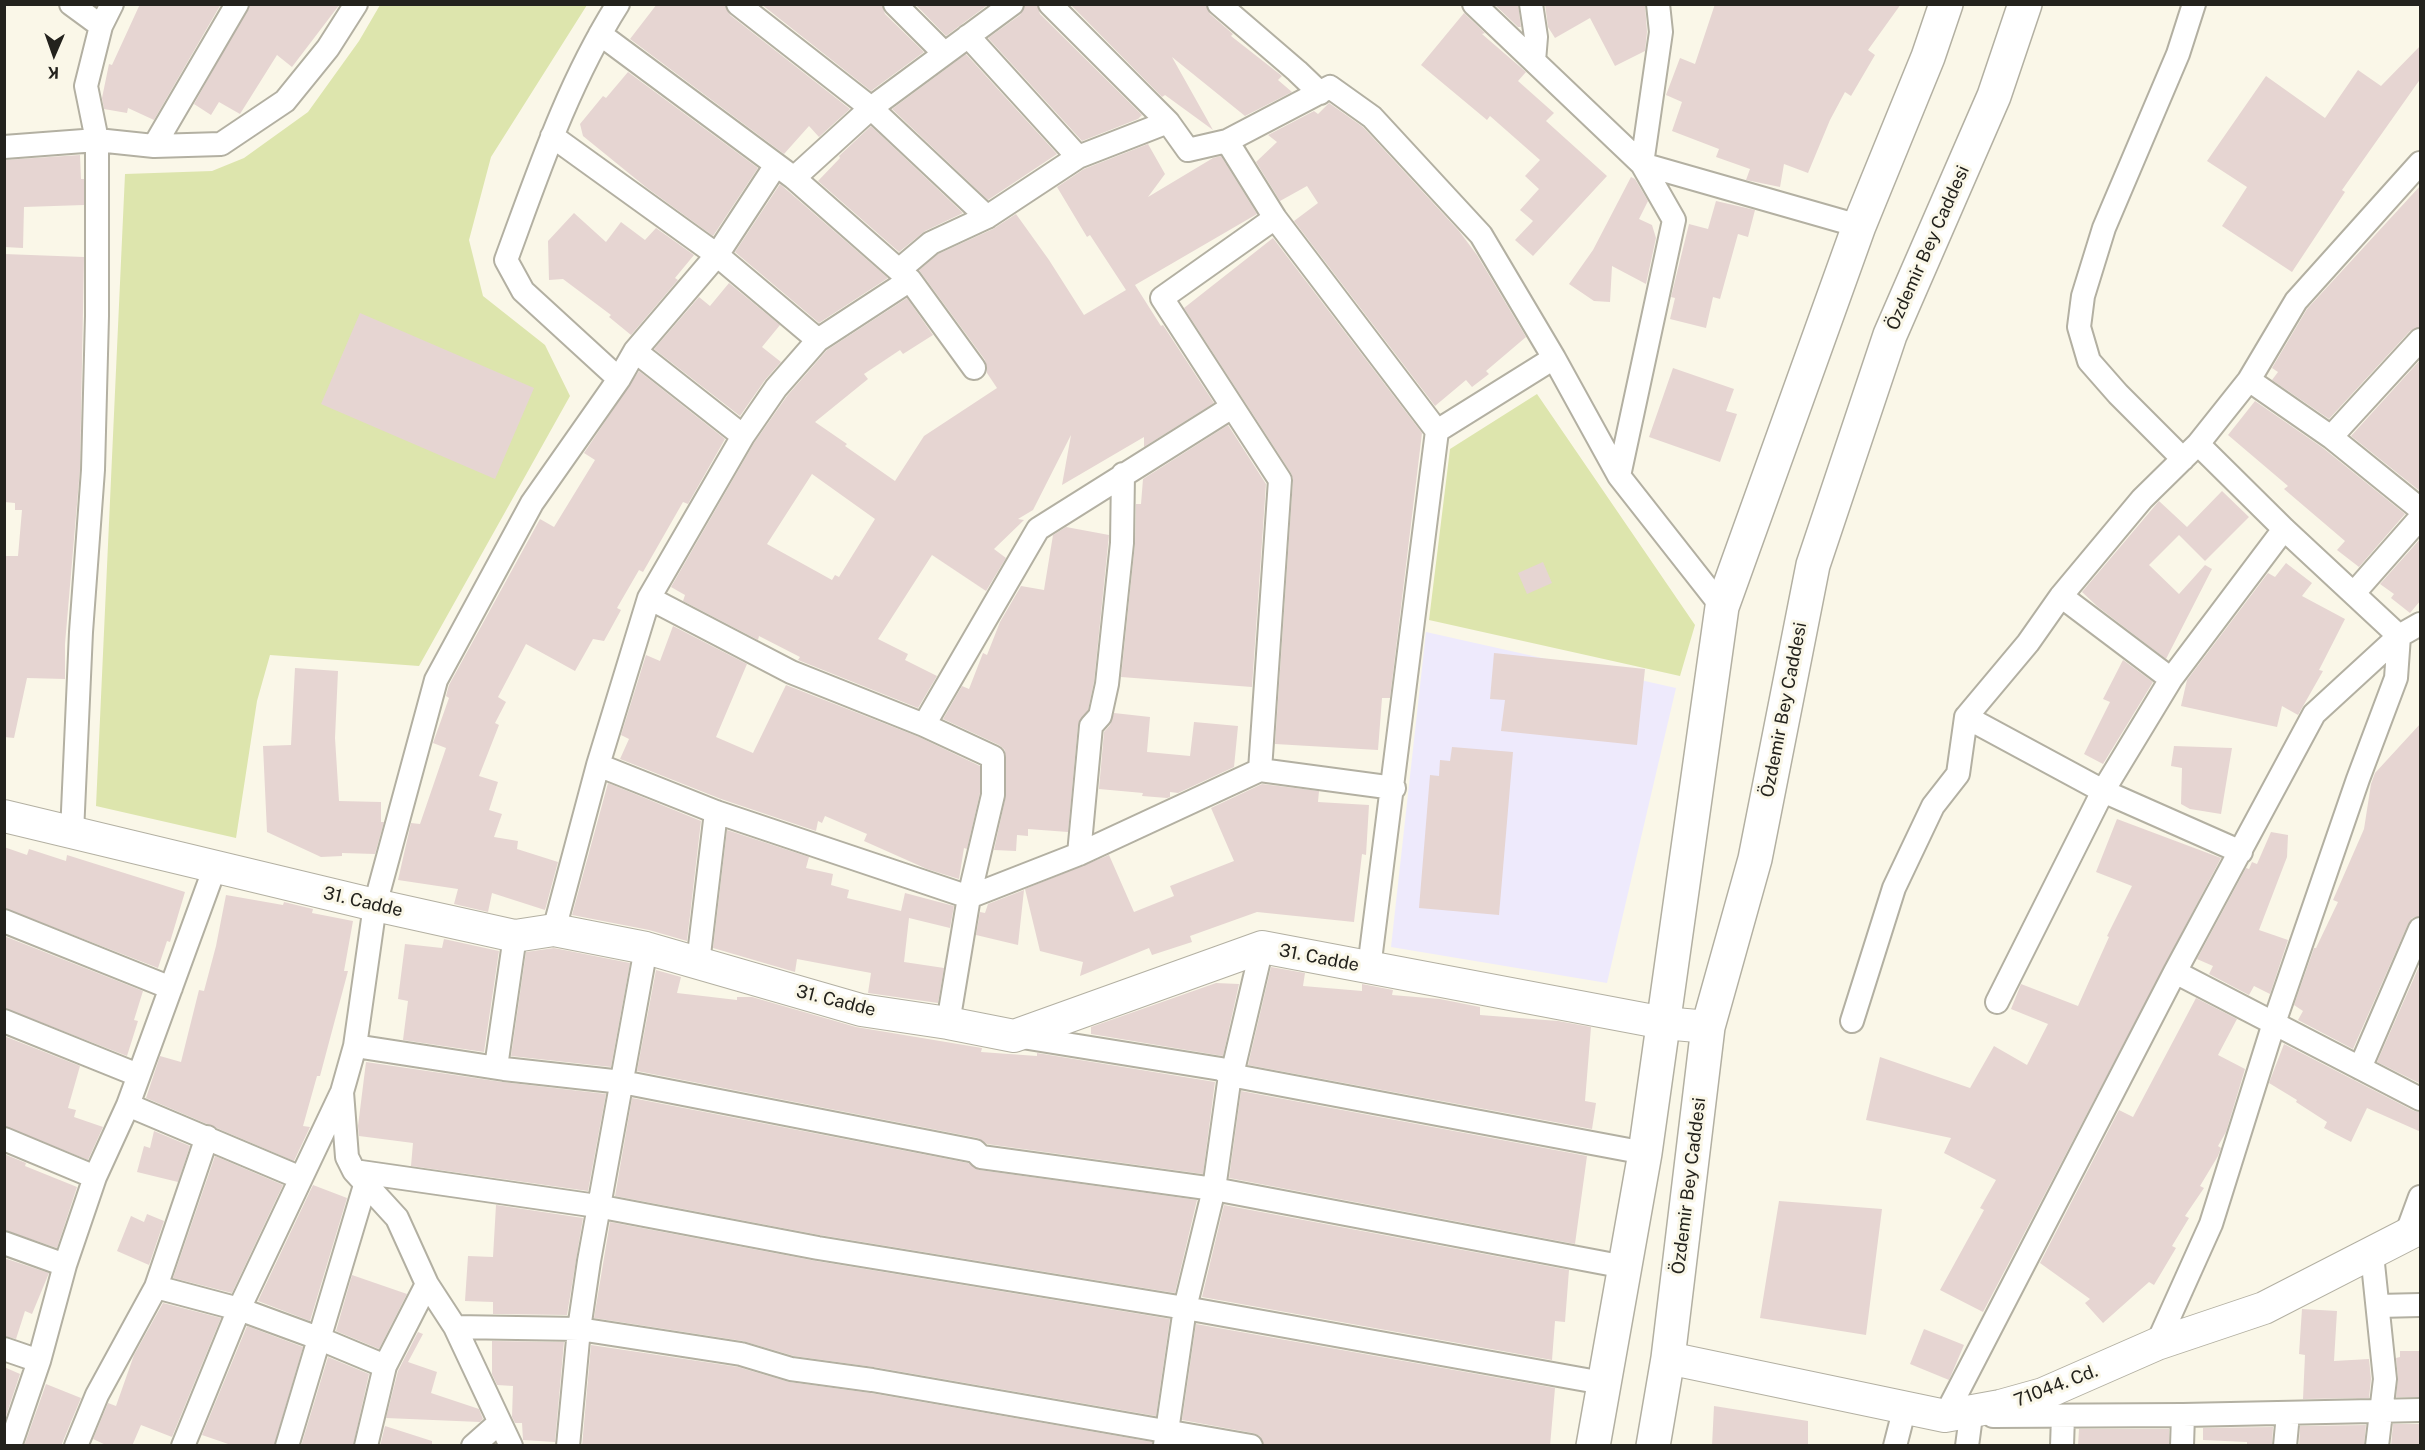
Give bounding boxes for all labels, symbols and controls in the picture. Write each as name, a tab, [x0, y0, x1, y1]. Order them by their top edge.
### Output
north arrow	[24, 24, 84, 84]
text: K	[47, 63, 59, 82]
street label: Özdemir Bey Caddesi	[1882, 162, 1974, 334]
street label: Özdemir Bey Caddesi	[1756, 621, 1812, 799]
street label: 31. Cadde	[321, 882, 405, 922]
street label: 31. Cadde	[1277, 940, 1361, 976]
street label: 31. Cadde	[794, 981, 878, 1021]
street label: Özdemir Bey Caddesi	[1667, 1096, 1711, 1276]
street label: 71044. Cd.	[2011, 1360, 2101, 1412]

